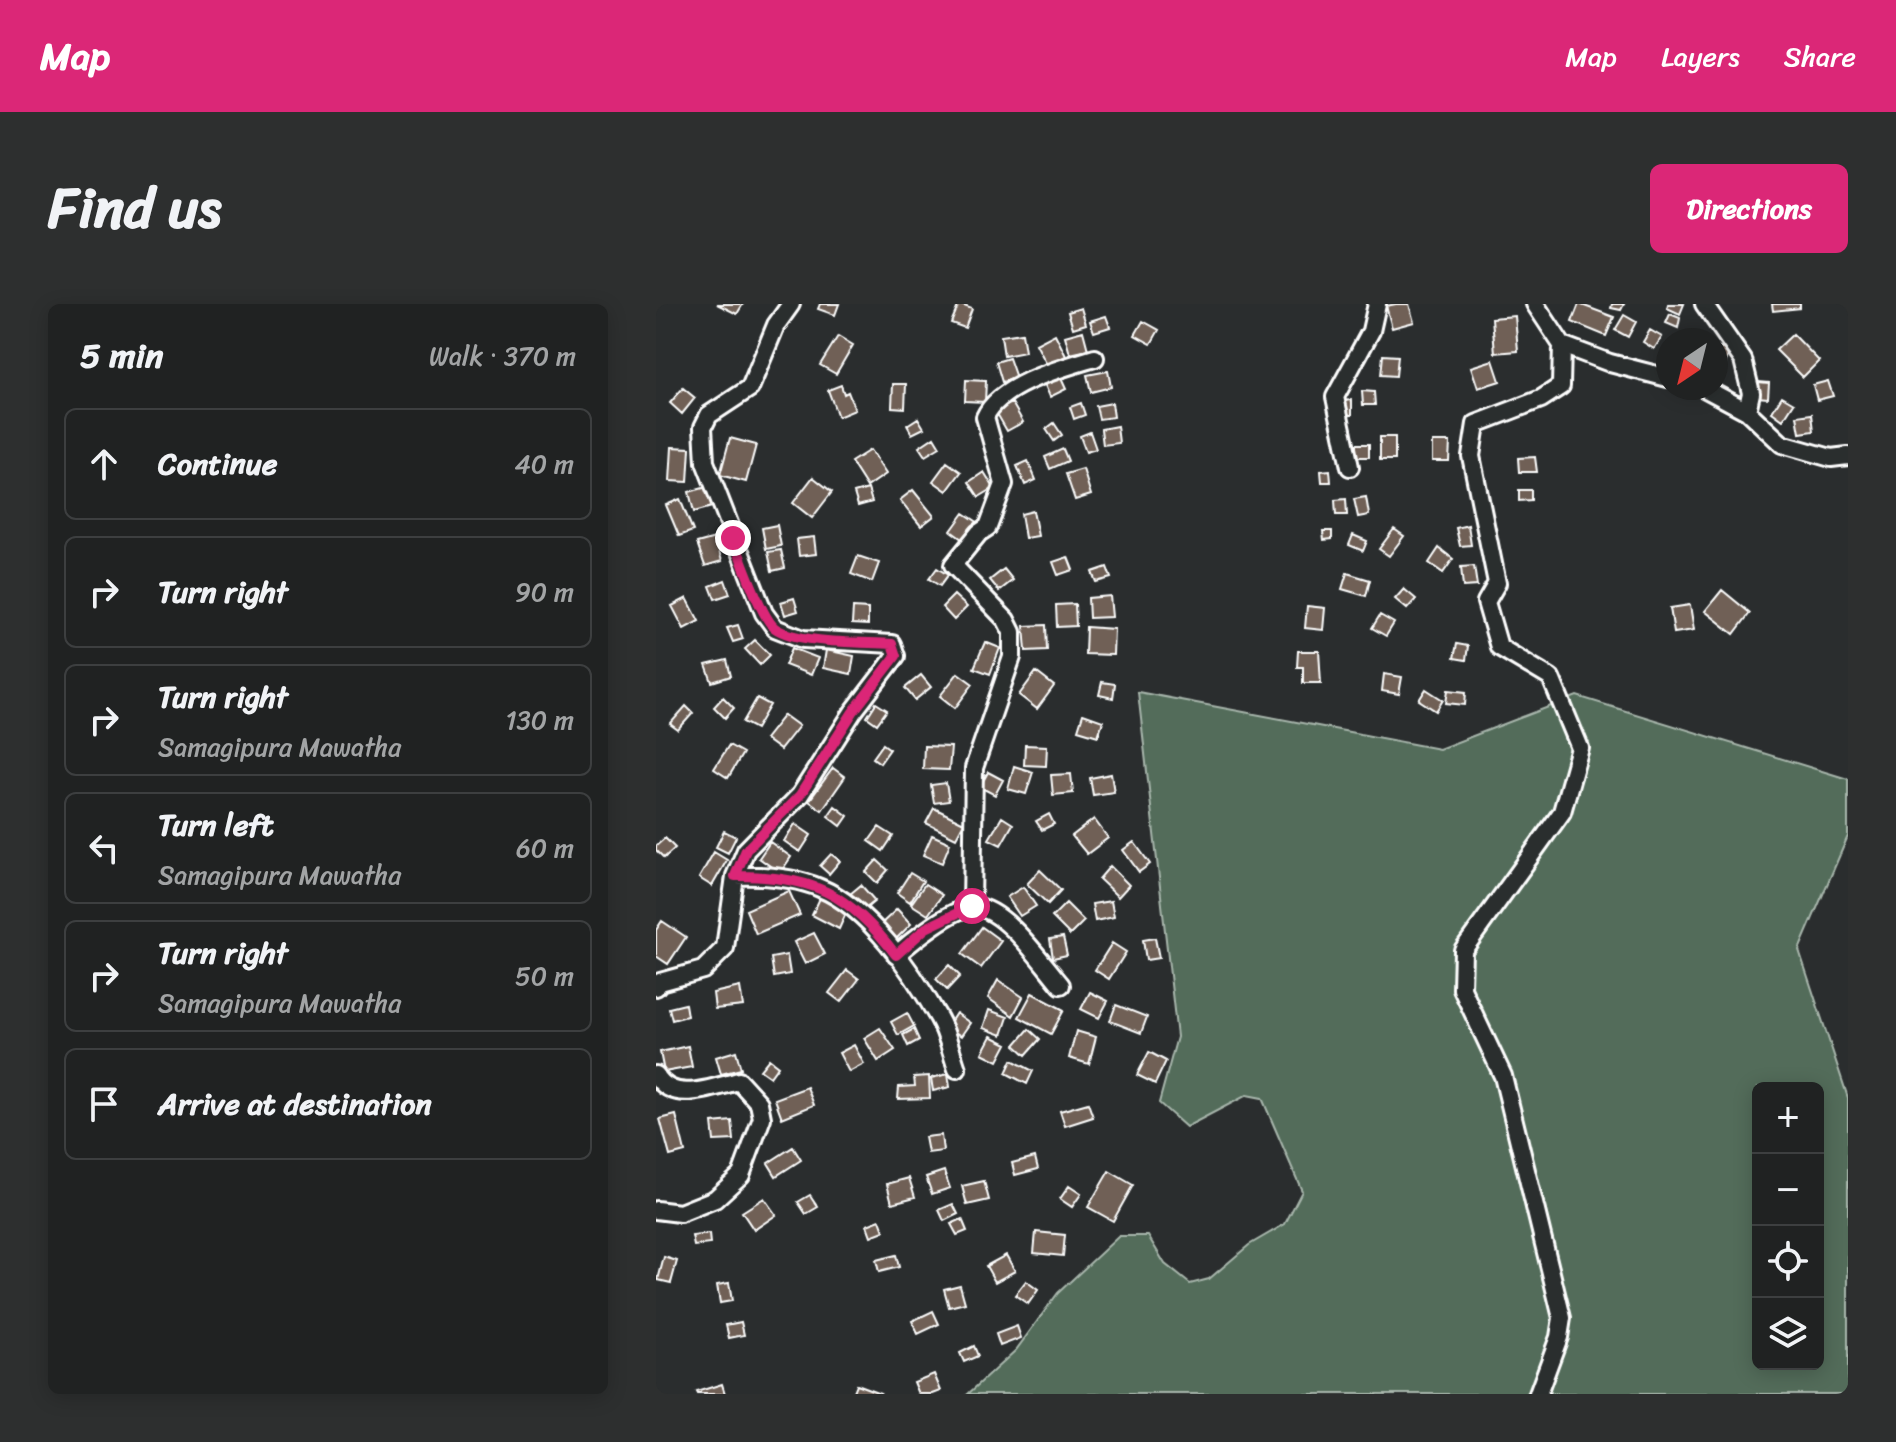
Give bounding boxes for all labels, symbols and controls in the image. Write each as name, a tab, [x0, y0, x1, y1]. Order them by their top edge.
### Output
text: Map	[40, 23, 110, 90]
text: Map	[1565, 32, 1617, 81]
text: Layers	[1661, 32, 1740, 81]
text: Share	[1784, 32, 1856, 81]
text: Find us	[48, 159, 221, 258]
button: Directions	[1650, 164, 1848, 253]
text: 5 min	[80, 326, 163, 386]
north arrow	[1656, 328, 1728, 400]
text: Walk · 370 m	[429, 333, 576, 379]
text: Continue	[158, 437, 277, 491]
text: 40 m	[515, 441, 574, 487]
icon: ahead	[82, 442, 126, 486]
route end	[715, 520, 751, 556]
text: Turn right	[158, 565, 288, 619]
text: 90 m	[515, 569, 574, 615]
icon: right	[82, 570, 126, 614]
text: Turn right	[158, 670, 288, 724]
text: 130 m	[505, 697, 574, 743]
icon: right	[82, 698, 126, 742]
text: Samagipura Mawatha	[158, 724, 401, 770]
text: Turn left	[158, 798, 274, 852]
text: 60 m	[516, 825, 574, 871]
icon: left	[82, 826, 126, 870]
text: Samagipura Mawatha	[158, 852, 401, 898]
route start	[954, 888, 990, 924]
text: Turn right	[158, 926, 288, 980]
text: 50 m	[515, 953, 574, 999]
icon: right	[82, 954, 126, 998]
text: Samagipura Mawatha	[158, 980, 401, 1026]
text: Arrive at destination	[158, 1077, 432, 1131]
icon: arrive	[82, 1082, 126, 1126]
map controls	[1752, 1082, 1824, 1370]
button: +	[1752, 1082, 1824, 1154]
button: −	[1752, 1154, 1824, 1226]
button: locate	[1752, 1226, 1824, 1298]
button: layers	[1752, 1298, 1824, 1370]

